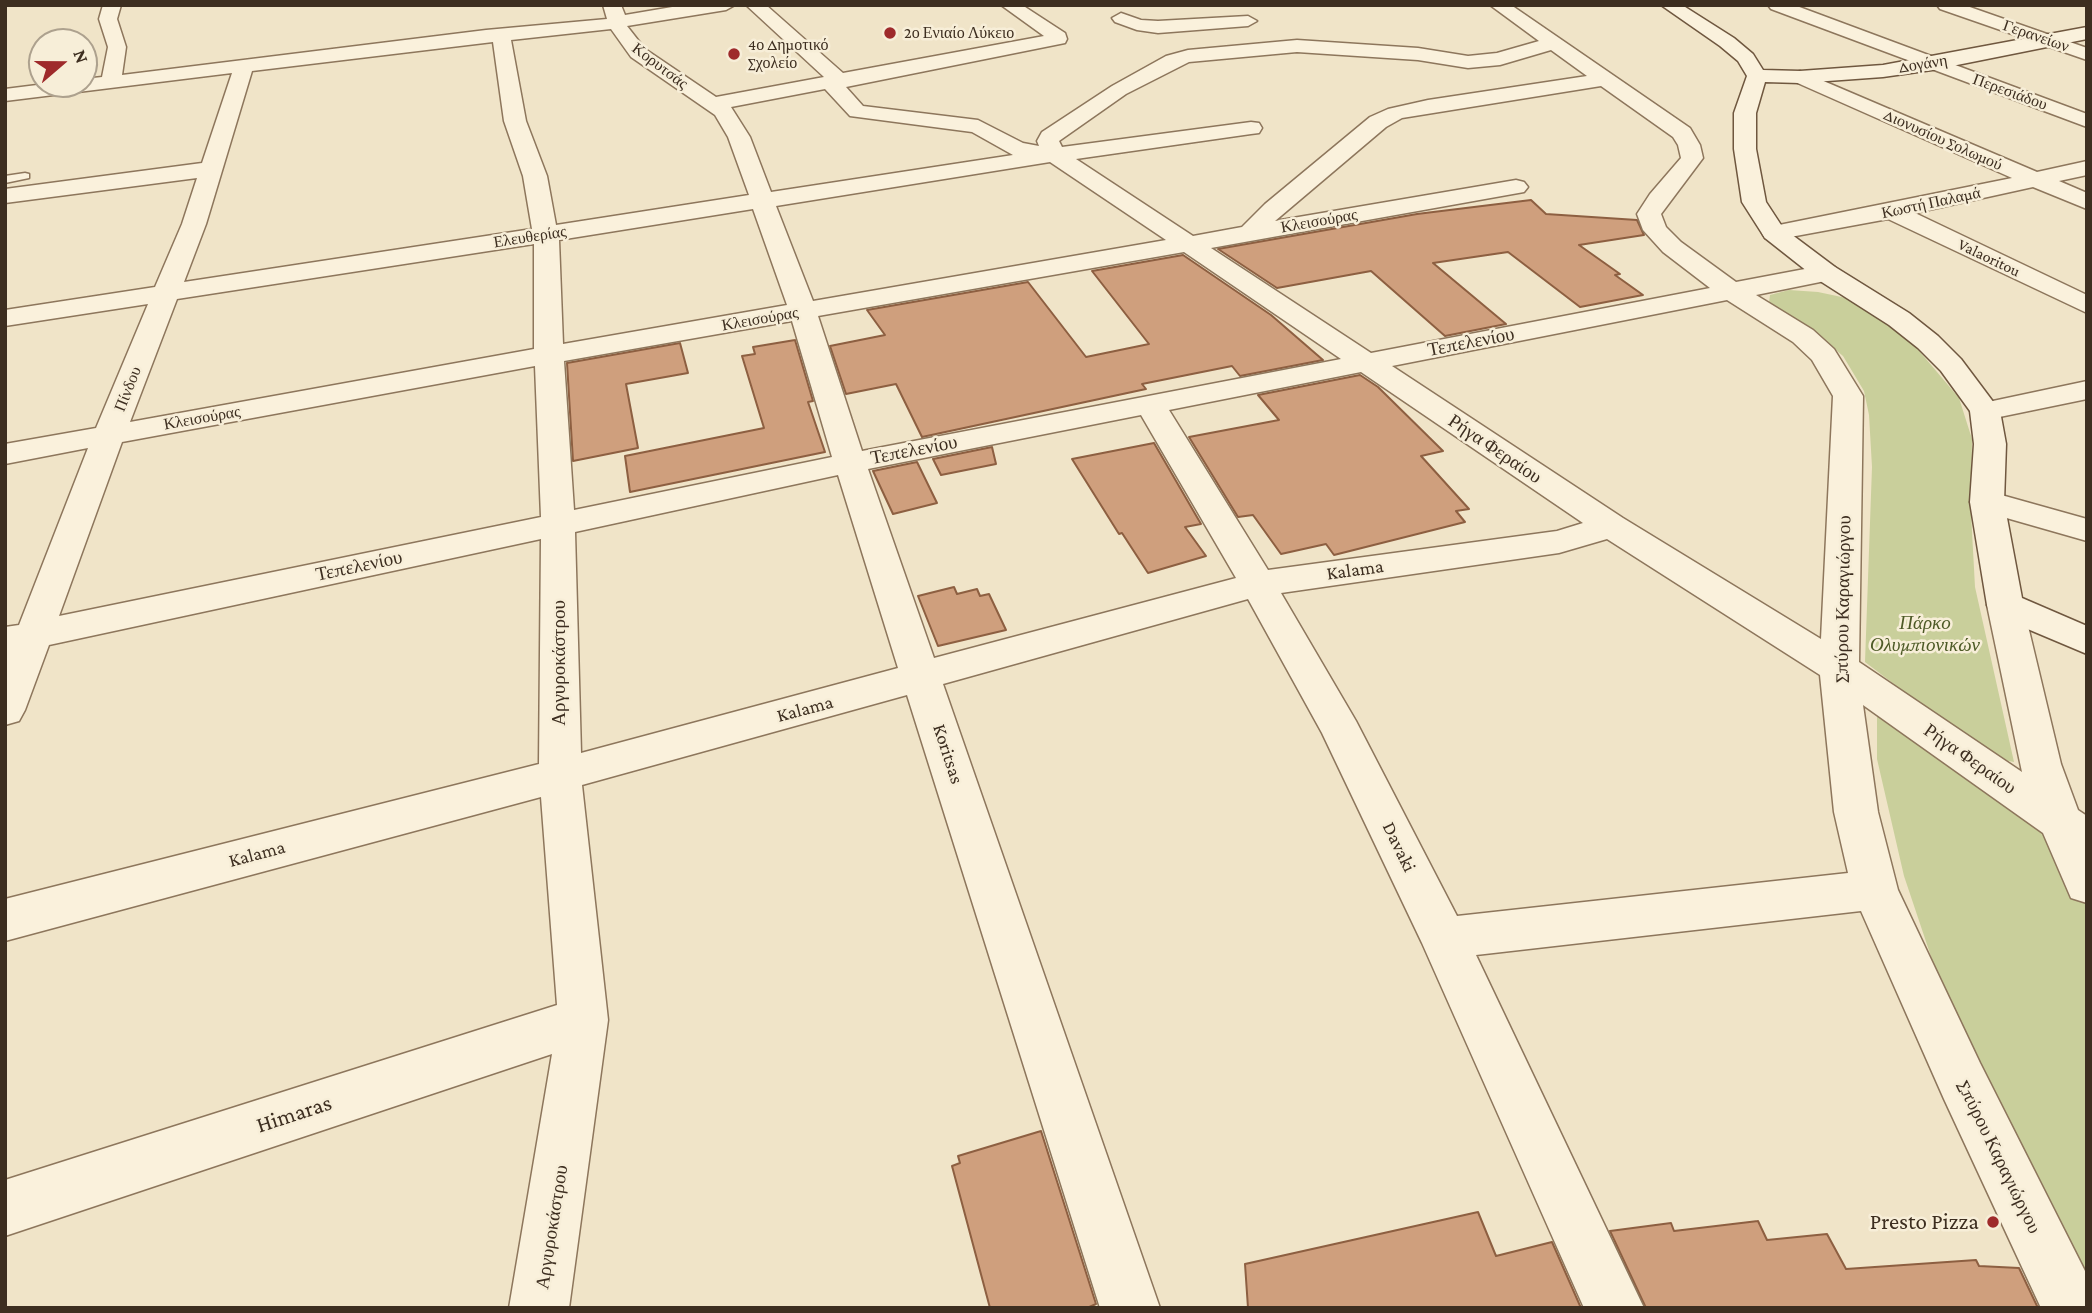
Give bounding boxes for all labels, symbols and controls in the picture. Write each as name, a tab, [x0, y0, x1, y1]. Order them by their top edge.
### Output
street label: Γερανείων	[2001, 16, 2071, 56]
place label: 2ο Ενιαίο Λύκειο	[904, 23, 1014, 43]
marker: 2ο Ενιαίο Λύκειο	[882, 25, 898, 41]
north arrow	[28, 28, 98, 98]
place label: 4ο Δημοτικό Σχολείο	[748, 35, 829, 73]
street label: Κορυτσάς	[628, 39, 692, 93]
marker: 4ο Δημοτικό Σχολείο	[726, 46, 742, 62]
text: N	[69, 47, 93, 66]
street label: Δογάνη	[1897, 51, 1949, 77]
street label: Περεσιάδου	[1970, 70, 2050, 114]
street label: Διονυσίου Σολωμού	[1881, 105, 2005, 175]
street label: Κωστή Παλαμά	[1880, 183, 1982, 223]
street label: Κλεισούρας	[1279, 205, 1359, 237]
street label: Ελευθερίας	[492, 222, 568, 252]
street label: Valaoritou	[1955, 235, 2023, 281]
street label: Κλεισούρας	[720, 303, 800, 335]
street label: Τεπελενίου	[1426, 322, 1516, 362]
street label: Πίνδου	[110, 364, 146, 414]
street label: Κλεισούρας	[162, 402, 242, 434]
street label: Ρήγα Φεραίου	[1444, 409, 1546, 489]
street label: Τεπελενίου	[869, 430, 959, 470]
street label: Σπύρου Καραγιώργου	[1830, 515, 1856, 683]
street label: Τεπελενίου	[314, 546, 404, 586]
street label: Kalama	[1325, 555, 1385, 585]
street label: Αργυροκάστρου	[548, 600, 570, 726]
park label: Πάρκο Ολυμπιονικών	[1870, 612, 1980, 656]
street label: Kalama	[774, 691, 836, 727]
street label: Ρήγα Φεραίου	[1919, 719, 2021, 799]
street label: Koritsas	[928, 721, 968, 787]
street label: Davaki	[1377, 818, 1421, 876]
street label: Kalama	[226, 836, 288, 872]
street label: Σπύρου Καραγιώργου	[1952, 1077, 2046, 1237]
street label: Himaras	[253, 1089, 335, 1139]
street label: Αργυροκάστρου	[531, 1163, 573, 1291]
place label: Presto Pizza	[1870, 1208, 1979, 1236]
marker: Presto Pizza	[1985, 1214, 2001, 1230]

